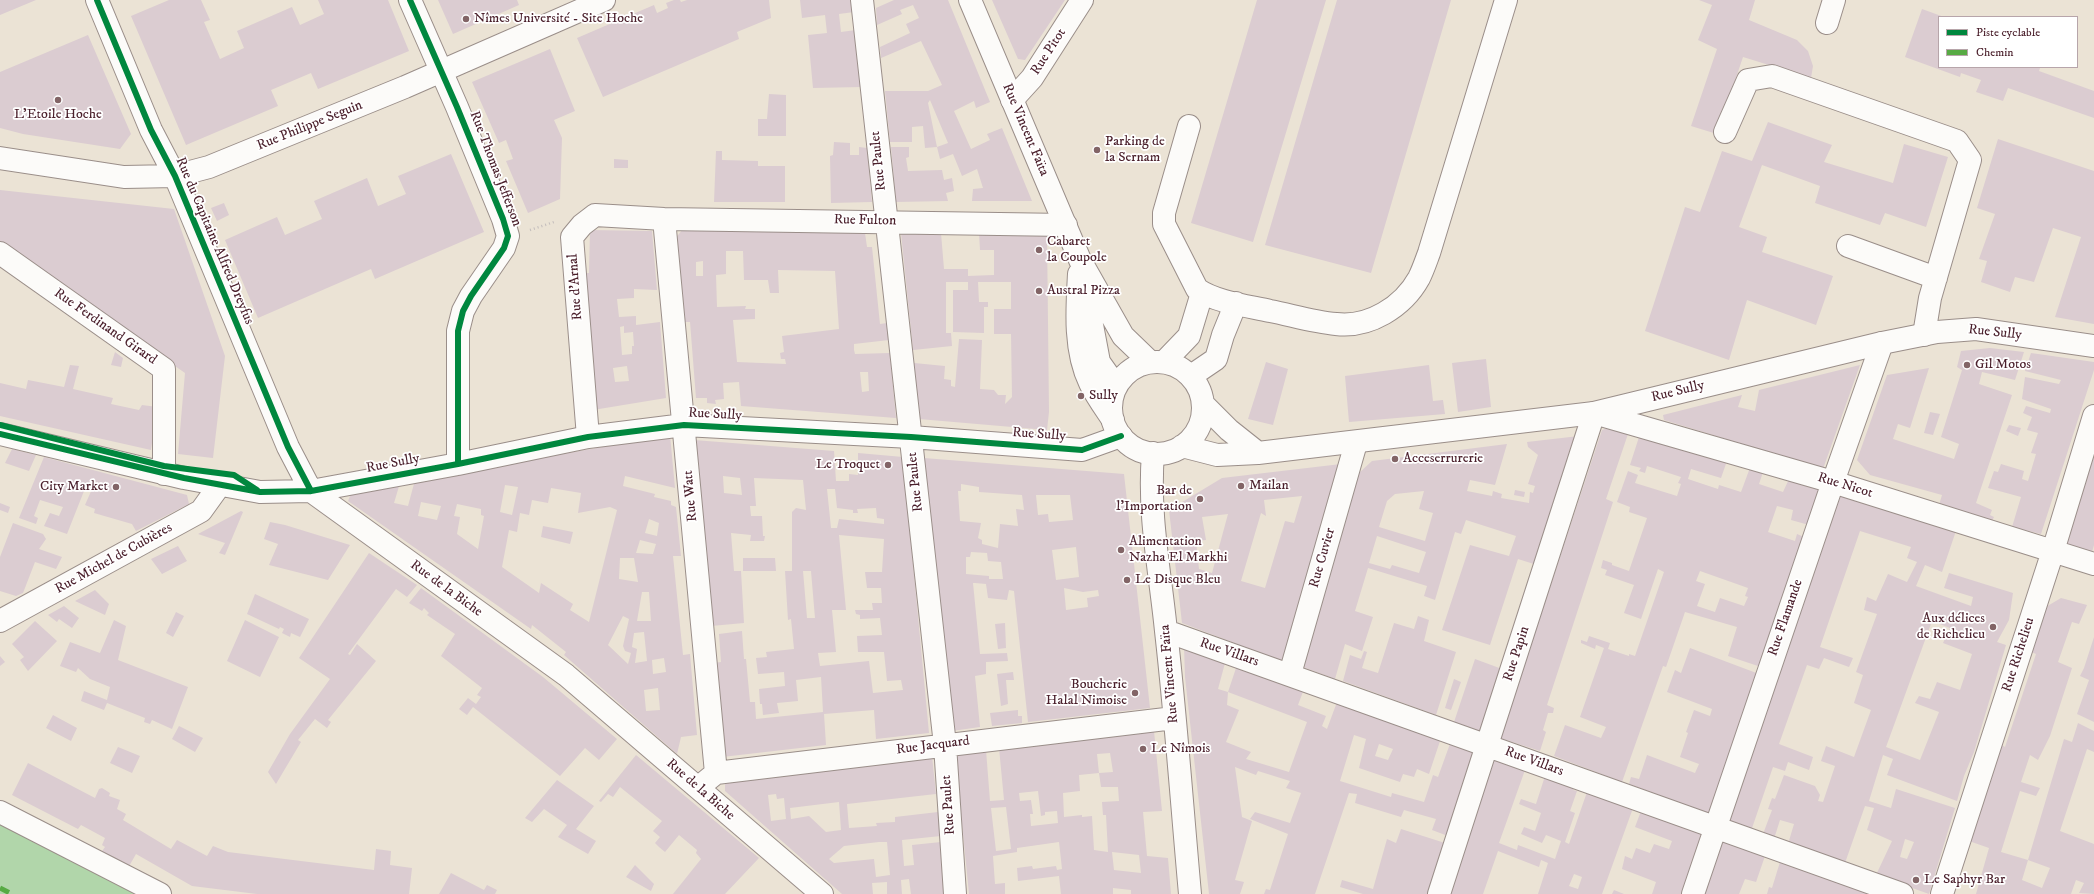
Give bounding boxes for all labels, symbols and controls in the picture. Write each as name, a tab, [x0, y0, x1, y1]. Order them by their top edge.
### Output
place label: Nîmes Université - Site Hoche	[474, 11, 643, 27]
marker: Nîmes Université - Site Hoche	[461, 14, 471, 24]
legend	[1938, 16, 2078, 68]
street label: Rue Pitot	[1028, 25, 1070, 79]
text: Piste cyclable	[1976, 25, 2040, 40]
text: Chemin	[1976, 45, 2014, 60]
street label: Rue Vincent Faïta	[998, 81, 1052, 179]
marker: L'Etoile Hoche	[53, 95, 63, 105]
street label: Rue Philippe Seguin	[255, 97, 365, 155]
place label: L'Etoile Hoche	[14, 107, 102, 123]
street label: Rue Thomas Jefferson	[465, 109, 525, 229]
street label: Rue Paulet	[868, 130, 890, 192]
place label: Parking de la Sernam	[1105, 134, 1165, 166]
marker: Parking de la Sernam	[1092, 145, 1102, 155]
street label: Rue du Capitaine Alfred Dreyfus	[171, 155, 257, 327]
street label: Rue Fulton	[834, 212, 896, 230]
place label: Cabaret la Coupole	[1047, 234, 1107, 266]
marker: Cabaret la Coupole	[1034, 245, 1044, 255]
street label: Rue d'Arnal	[565, 253, 587, 321]
place label: Austral Pizza	[1047, 283, 1120, 299]
street label: Rue Ferdinand Girard	[50, 285, 160, 369]
marker: Austral Pizza	[1034, 286, 1044, 296]
street label: Rue Sully	[1967, 322, 2023, 344]
place label: Gil Motos	[1975, 357, 2031, 373]
marker: Gil Motos	[1962, 360, 1972, 370]
street label: Rue Sully	[1650, 377, 1706, 407]
place label: Sully	[1089, 388, 1118, 404]
marker: Sully	[1076, 391, 1086, 401]
street label: Rue Sully	[688, 405, 742, 425]
street label: Rue Sully	[1012, 425, 1066, 445]
street label: Rue Sully	[365, 451, 421, 477]
street label: Rue Paulet	[905, 451, 927, 513]
place label: Acceserrurerie	[1403, 451, 1483, 467]
marker: Acceserrurerie	[1390, 454, 1400, 464]
place label: Le Troquet	[816, 457, 880, 473]
marker: Le Troquet	[883, 460, 893, 470]
street label: Rue Watt	[680, 469, 702, 523]
street label: Rue Nicot	[1815, 470, 1875, 502]
place label: Mailan	[1249, 478, 1289, 494]
place label: City Market	[40, 479, 108, 495]
marker: Mailan	[1236, 481, 1246, 491]
marker: City Market	[111, 482, 121, 492]
place label: Bar de l'Importation	[1116, 483, 1192, 516]
marker: Bar de l'Importation	[1195, 494, 1205, 504]
street label: Rue Michel de Cubières	[53, 520, 175, 598]
street label: Rue Cuvier	[1306, 526, 1340, 590]
place label: Alimentation Nazha El Markhi	[1129, 534, 1227, 566]
marker: Alimentation Nazha El Markhi	[1116, 545, 1126, 555]
street label: Rue de la Biche	[407, 557, 485, 621]
place label: Le Disque Bleu	[1135, 572, 1221, 588]
marker: Le Disque Bleu	[1122, 575, 1132, 585]
street label: Rue Flamande	[1765, 577, 1807, 659]
place label: Aux délices de Richelieu	[1917, 611, 1985, 644]
street label: Rue Richelieu	[1999, 616, 2039, 694]
marker: Aux délices de Richelieu	[1988, 622, 1998, 632]
street label: Rue Vincent Faïta	[1157, 624, 1183, 724]
street label: Rue Papin	[1500, 624, 1534, 684]
street label: Rue Villars	[1197, 635, 1261, 671]
place label: Boucherie Halal Nimoise	[1046, 677, 1127, 710]
marker: Boucherie Halal Nimoise	[1130, 688, 1140, 698]
street label: Rue Jacquard	[895, 733, 971, 759]
place label: Le Nîmois	[1151, 741, 1210, 757]
marker: Le Nîmois	[1138, 744, 1148, 754]
street label: Rue Villars	[1502, 744, 1566, 780]
street label: Rue de la Biche	[662, 756, 738, 824]
street label: Rue Paulet	[939, 774, 959, 836]
place label: Le Saphyr Bar	[1924, 872, 2005, 888]
marker: Le Saphyr Bar	[1911, 875, 1921, 885]

